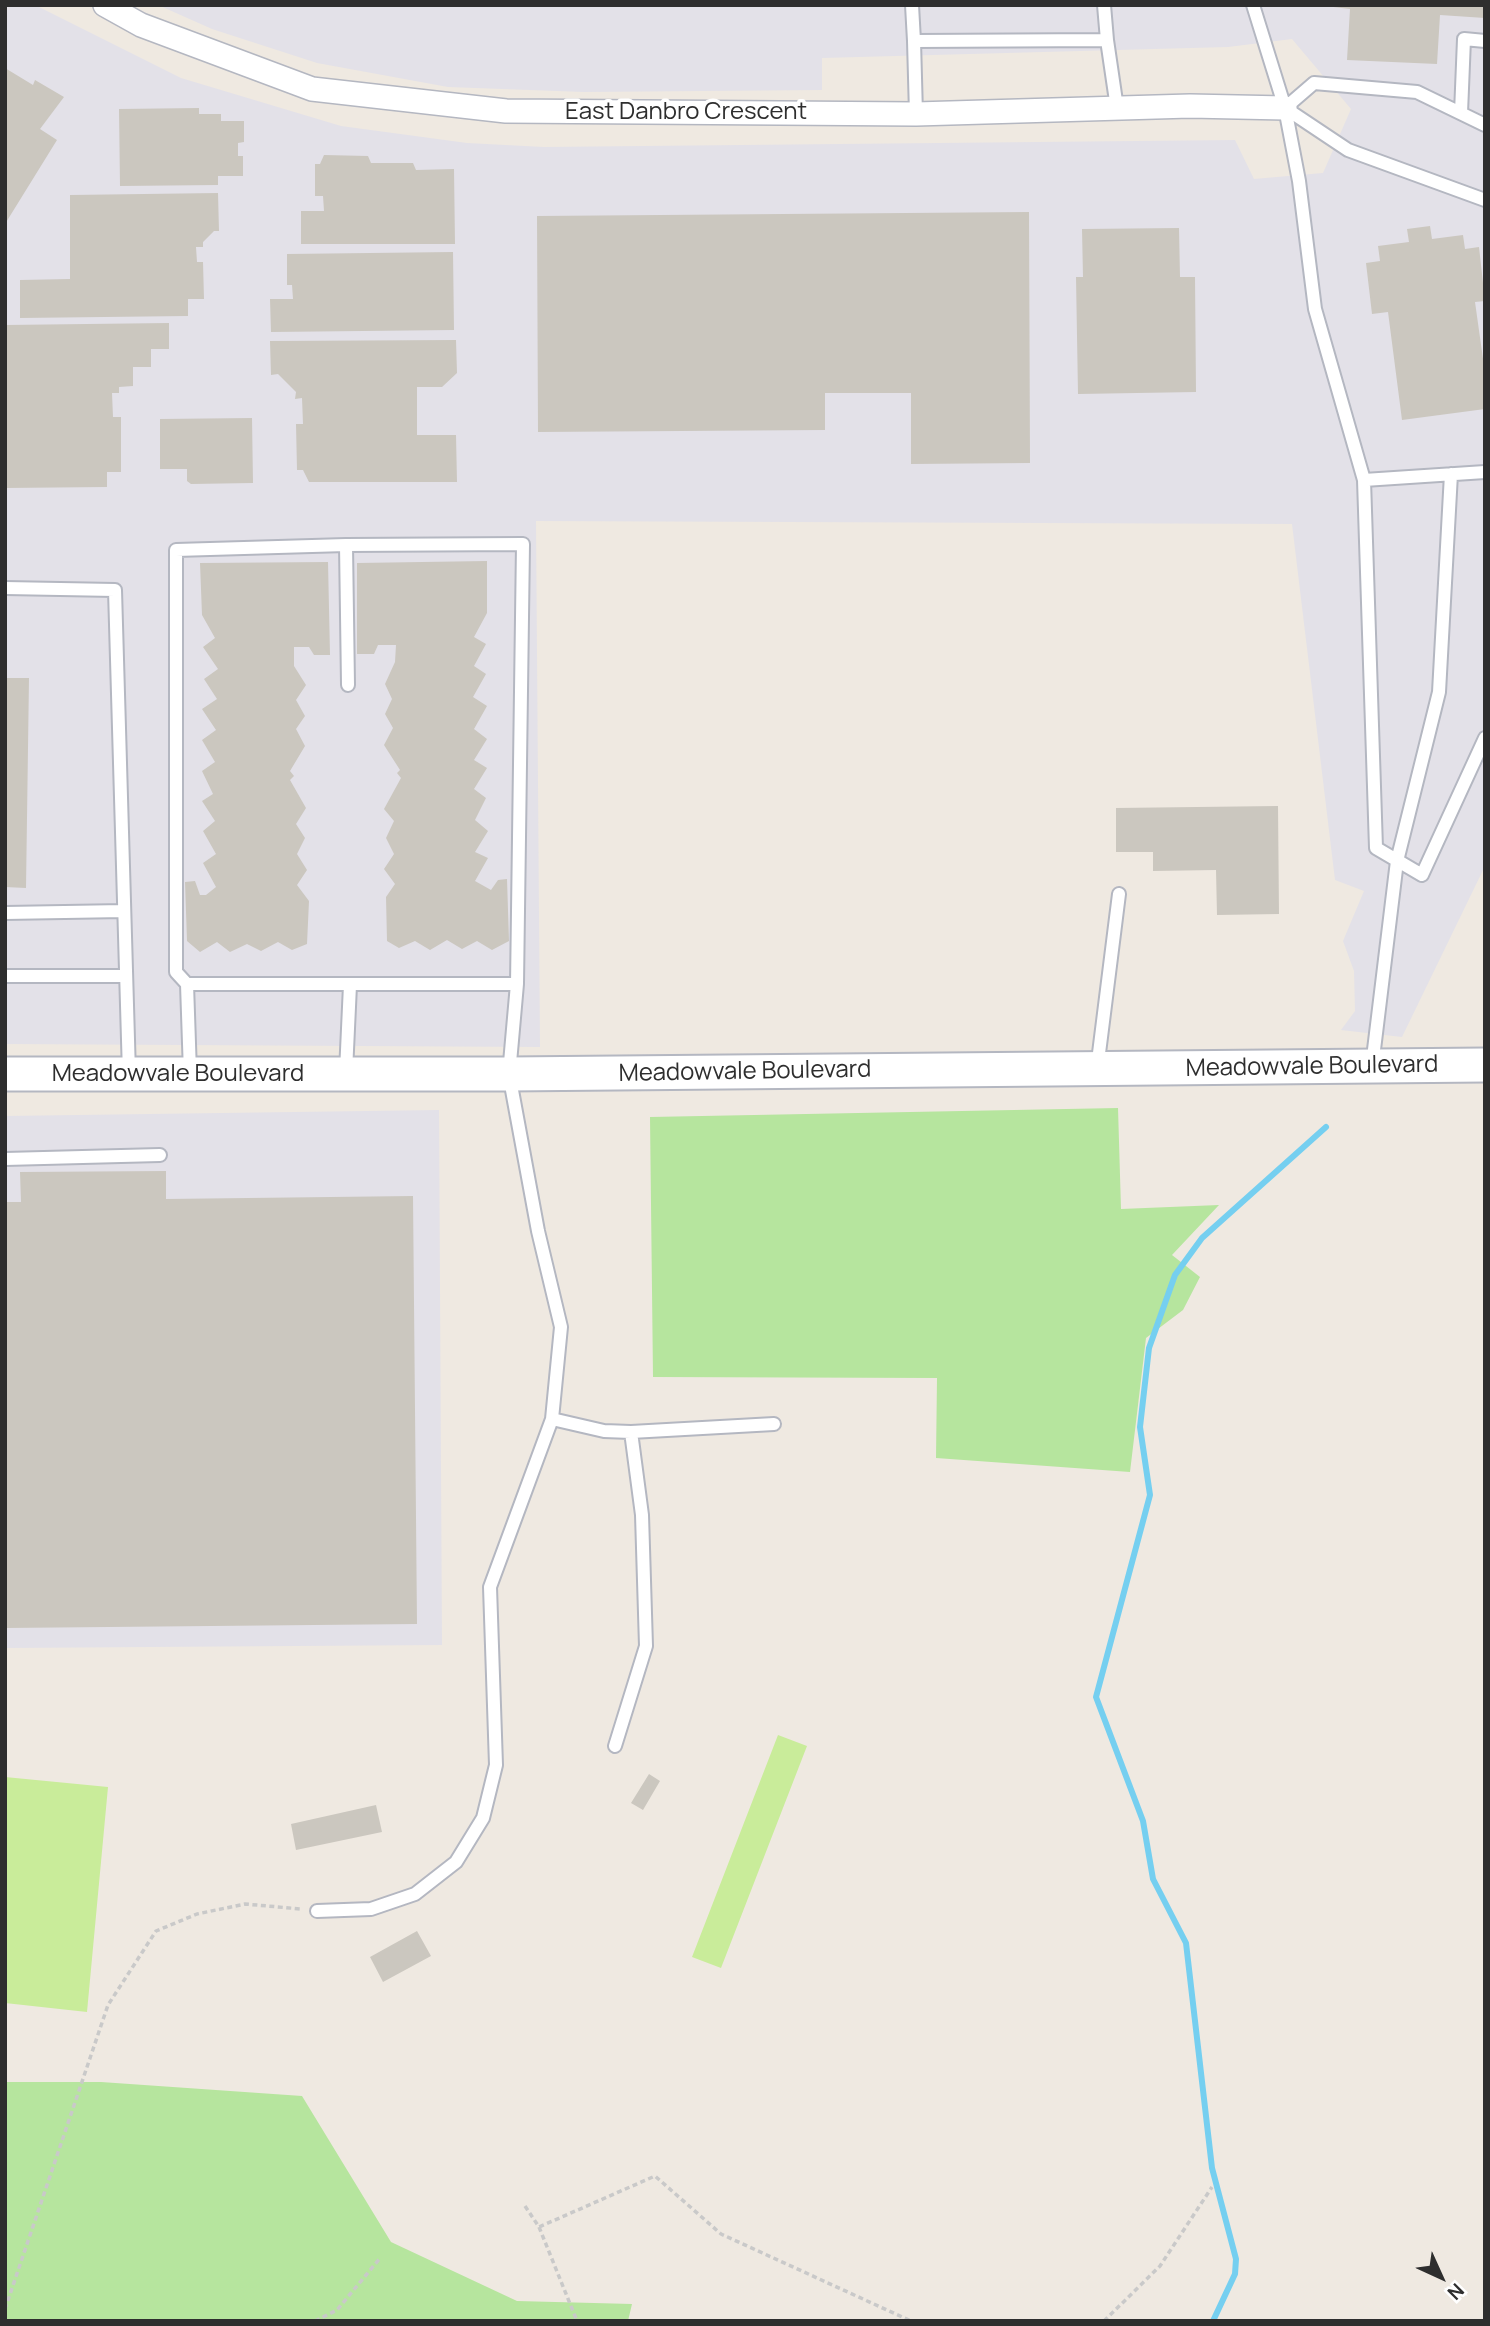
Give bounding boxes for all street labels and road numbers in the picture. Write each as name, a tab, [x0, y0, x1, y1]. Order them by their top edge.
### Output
street label: East Danbro Crescent	[565, 98, 807, 126]
street label: Meadowvale Boulevard	[1185, 1050, 1439, 1084]
street label: Meadowvale Boulevard	[618, 1055, 872, 1089]
street label: Meadowvale Boulevard	[52, 1060, 304, 1088]

